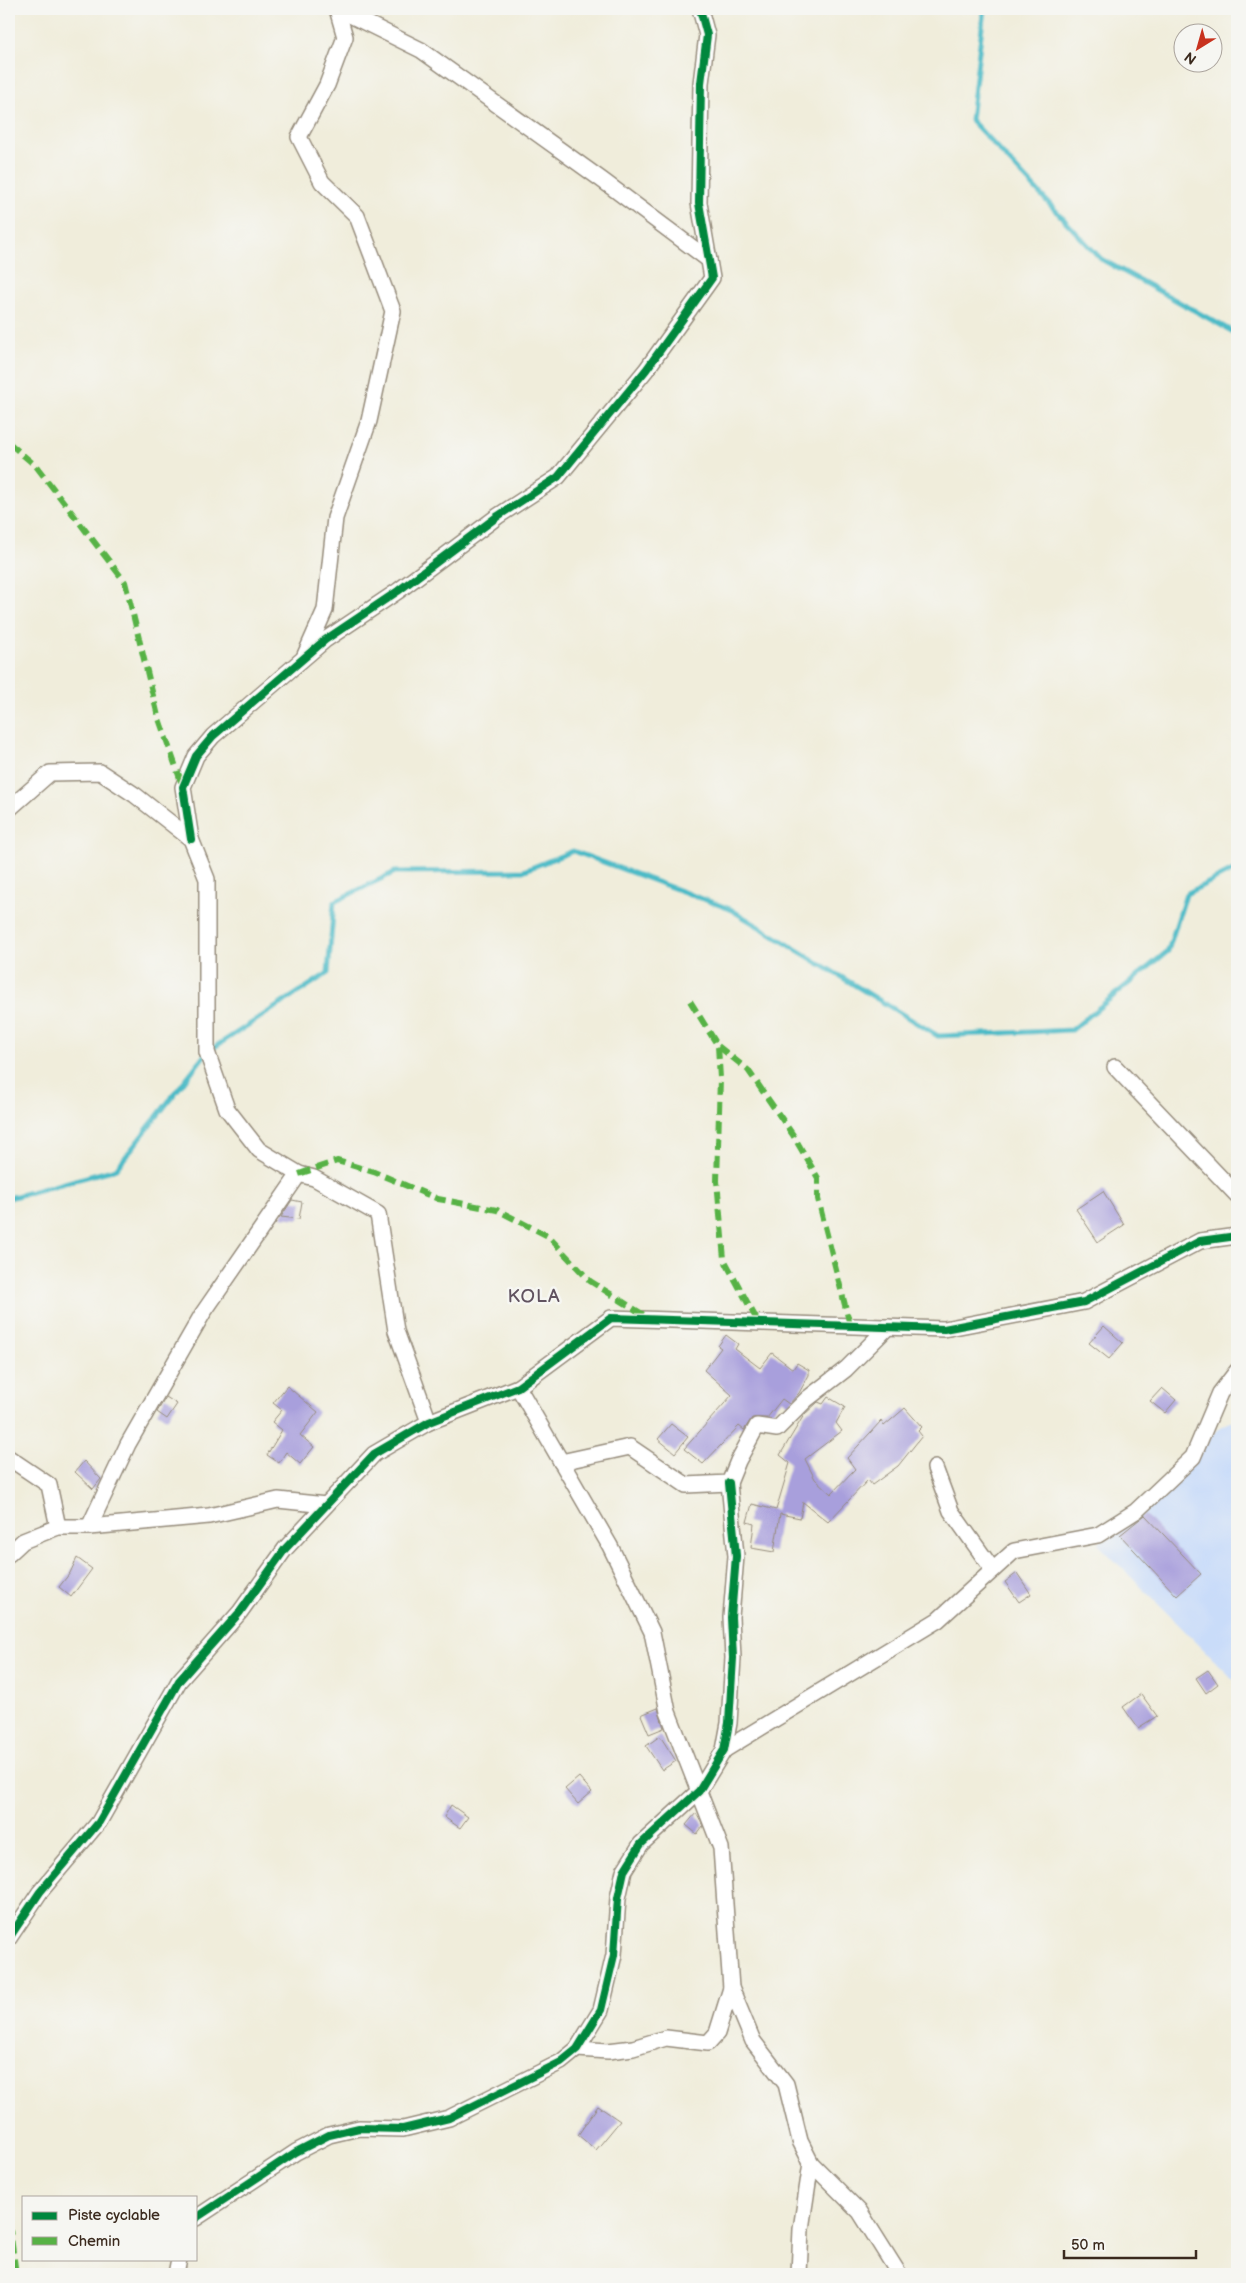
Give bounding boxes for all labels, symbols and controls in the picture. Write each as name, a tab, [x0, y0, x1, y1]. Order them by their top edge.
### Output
north arrow	[1174, 22, 1224, 72]
text: N	[1181, 48, 1200, 68]
district label: KOLA	[507, 1285, 561, 1308]
legend	[22, 2196, 198, 2260]
text: Piste cyclable	[68, 2206, 160, 2225]
scale bar	[1064, 2228, 1196, 2260]
text: Chemin	[68, 2232, 120, 2251]
text: 50 m	[1071, 2236, 1105, 2255]

